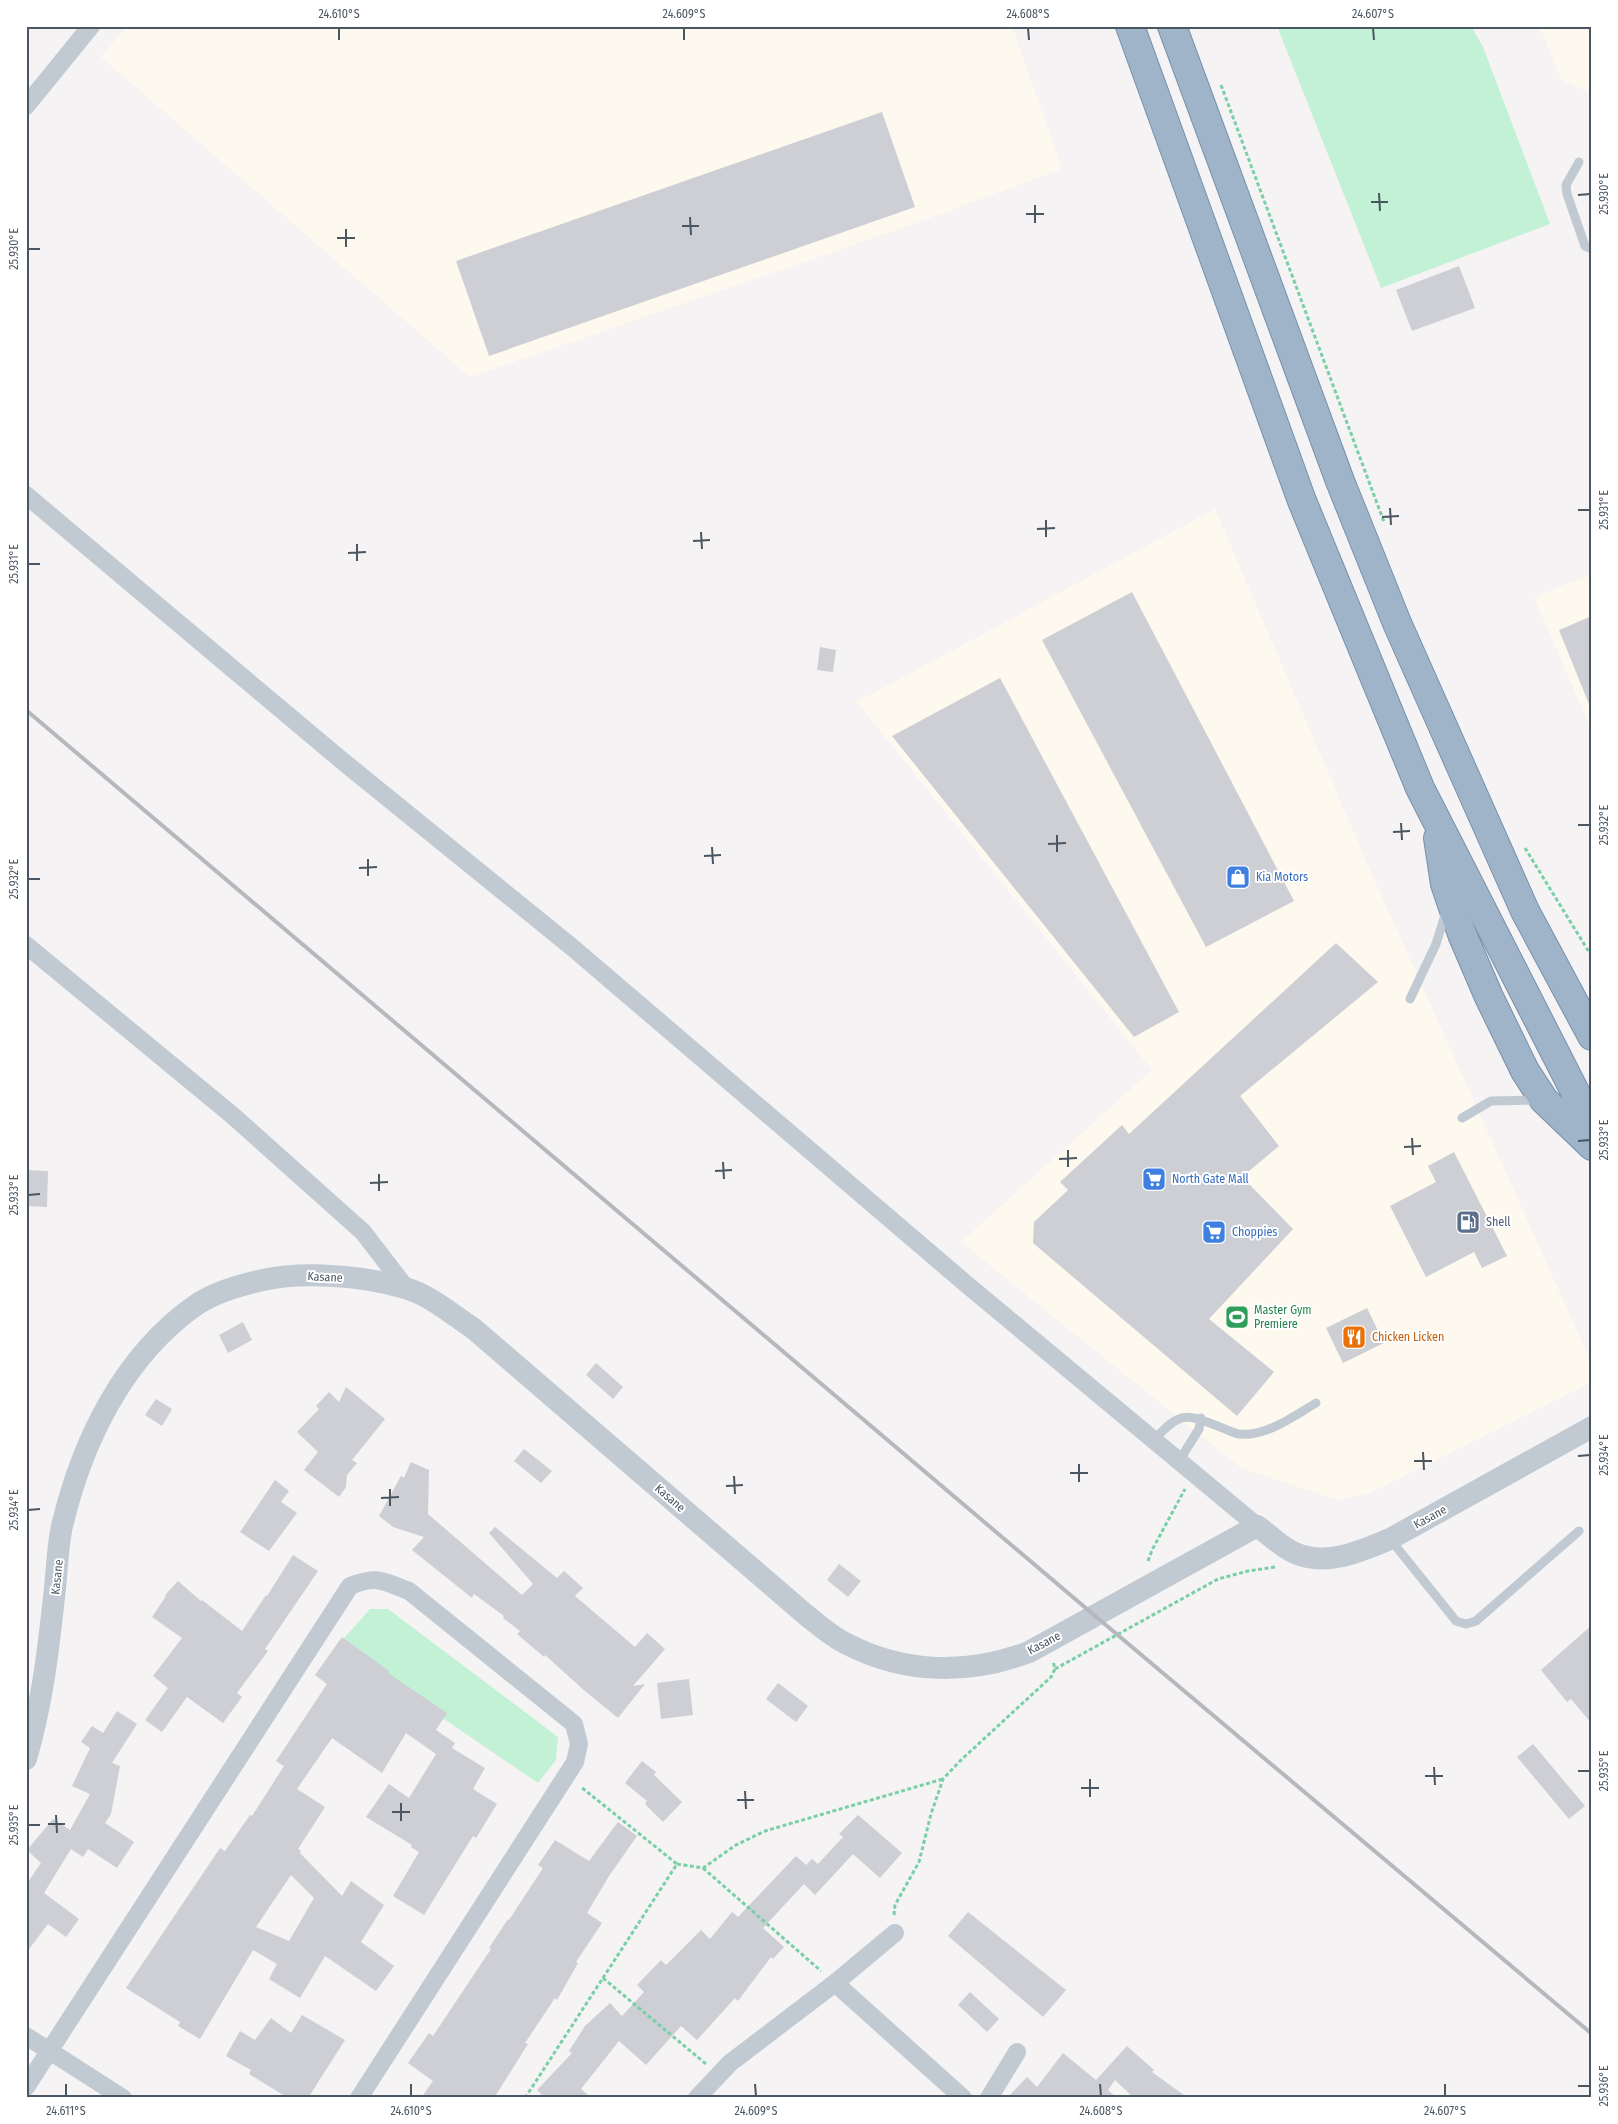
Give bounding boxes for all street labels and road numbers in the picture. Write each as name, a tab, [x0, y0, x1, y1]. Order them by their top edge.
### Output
street label: Kasane	[307, 1269, 343, 1285]
street label: Kasane	[652, 1481, 688, 1515]
street label: Kasane	[1411, 1502, 1449, 1532]
street label: Kasane	[48, 1559, 66, 1595]
street label: Kasane	[1025, 1629, 1063, 1657]

